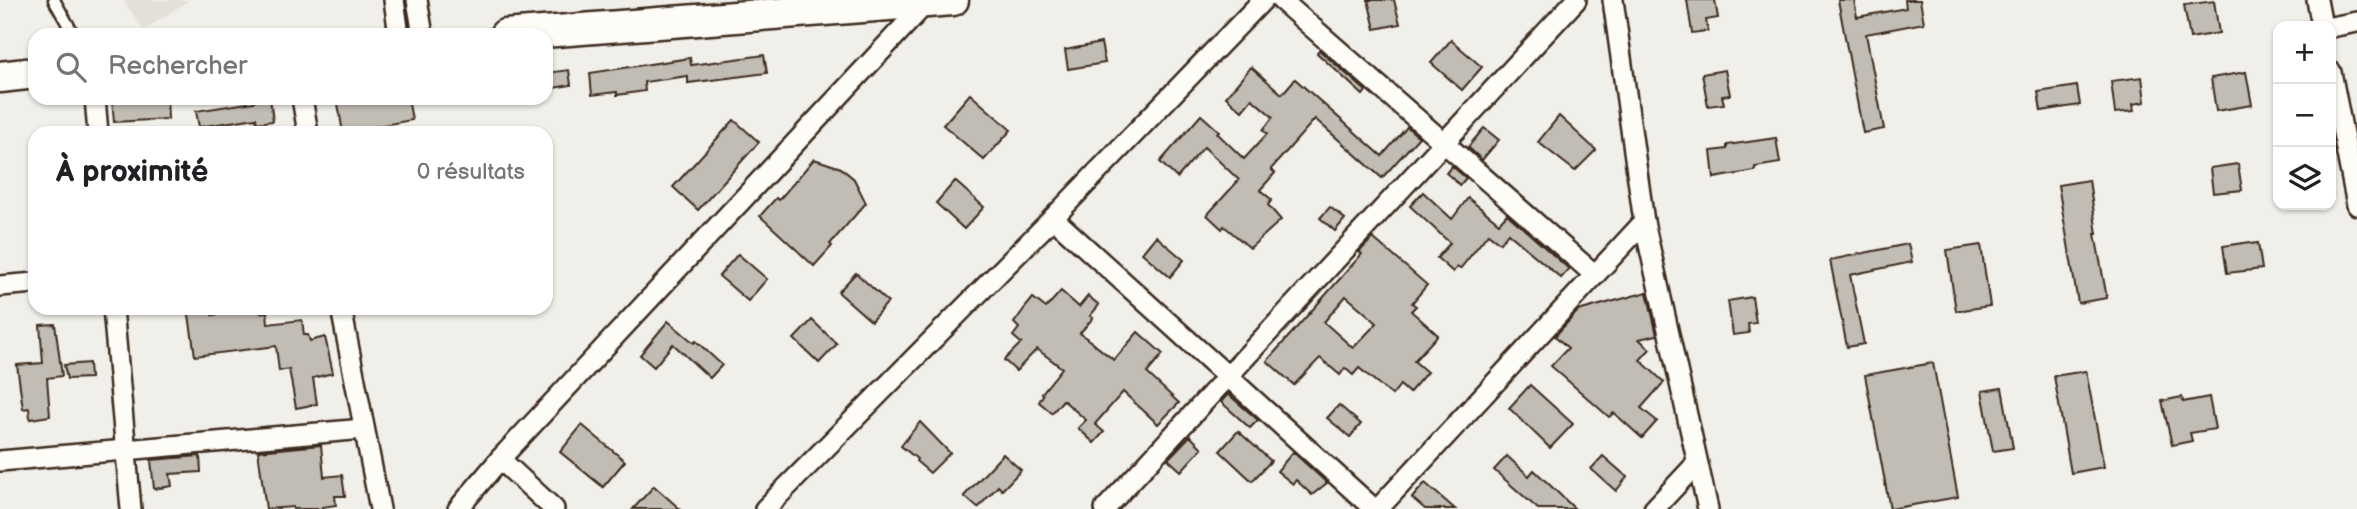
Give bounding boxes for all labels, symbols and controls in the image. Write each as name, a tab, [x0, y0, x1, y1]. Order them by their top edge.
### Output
map controls	[2273, 21, 2336, 210]
button: +	[2273, 21, 2336, 84]
search box	[28, 28, 553, 105]
icon: search	[52, 48, 90, 86]
text: Rechercher	[108, 51, 247, 82]
button: −	[2273, 84, 2336, 147]
button: layers	[2273, 147, 2336, 210]
text: À proximité	[56, 154, 208, 190]
text: 0 résultats	[417, 158, 525, 186]

